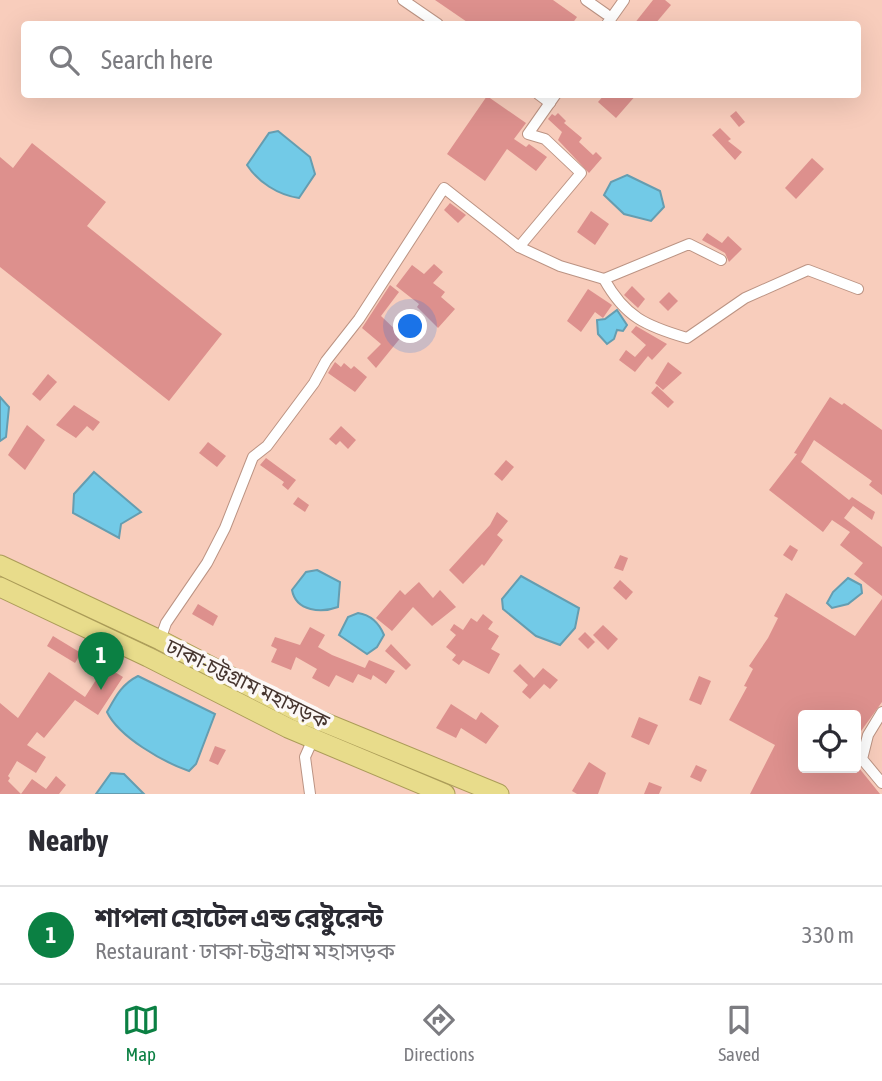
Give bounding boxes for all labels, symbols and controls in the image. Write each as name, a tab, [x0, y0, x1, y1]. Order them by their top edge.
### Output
search box	[21, 21, 861, 98]
icon: search	[45, 41, 83, 79]
text: Search here	[101, 45, 213, 75]
your location	[393, 309, 427, 343]
pin: 1	[78, 632, 124, 690]
street label: ঢাকা-চট্টগ্রাম মহাসড়ক	[162, 633, 334, 733]
map controls	[798, 710, 861, 773]
button: locate	[798, 710, 861, 773]
text: Nearby	[28, 823, 108, 857]
text: শাপলা হোটেল এন্ড রেষ্টুরেন্ট	[95, 903, 383, 933]
text: 1	[46, 922, 56, 948]
text: 330 m	[802, 922, 854, 948]
text: Restaurant · ঢাকা-চট্টগ্রাম মহাসড়ক	[95, 938, 395, 964]
tab: Map	[122, 1001, 160, 1065]
tab: Directions	[404, 1001, 474, 1065]
tab: Saved	[718, 1001, 760, 1065]

